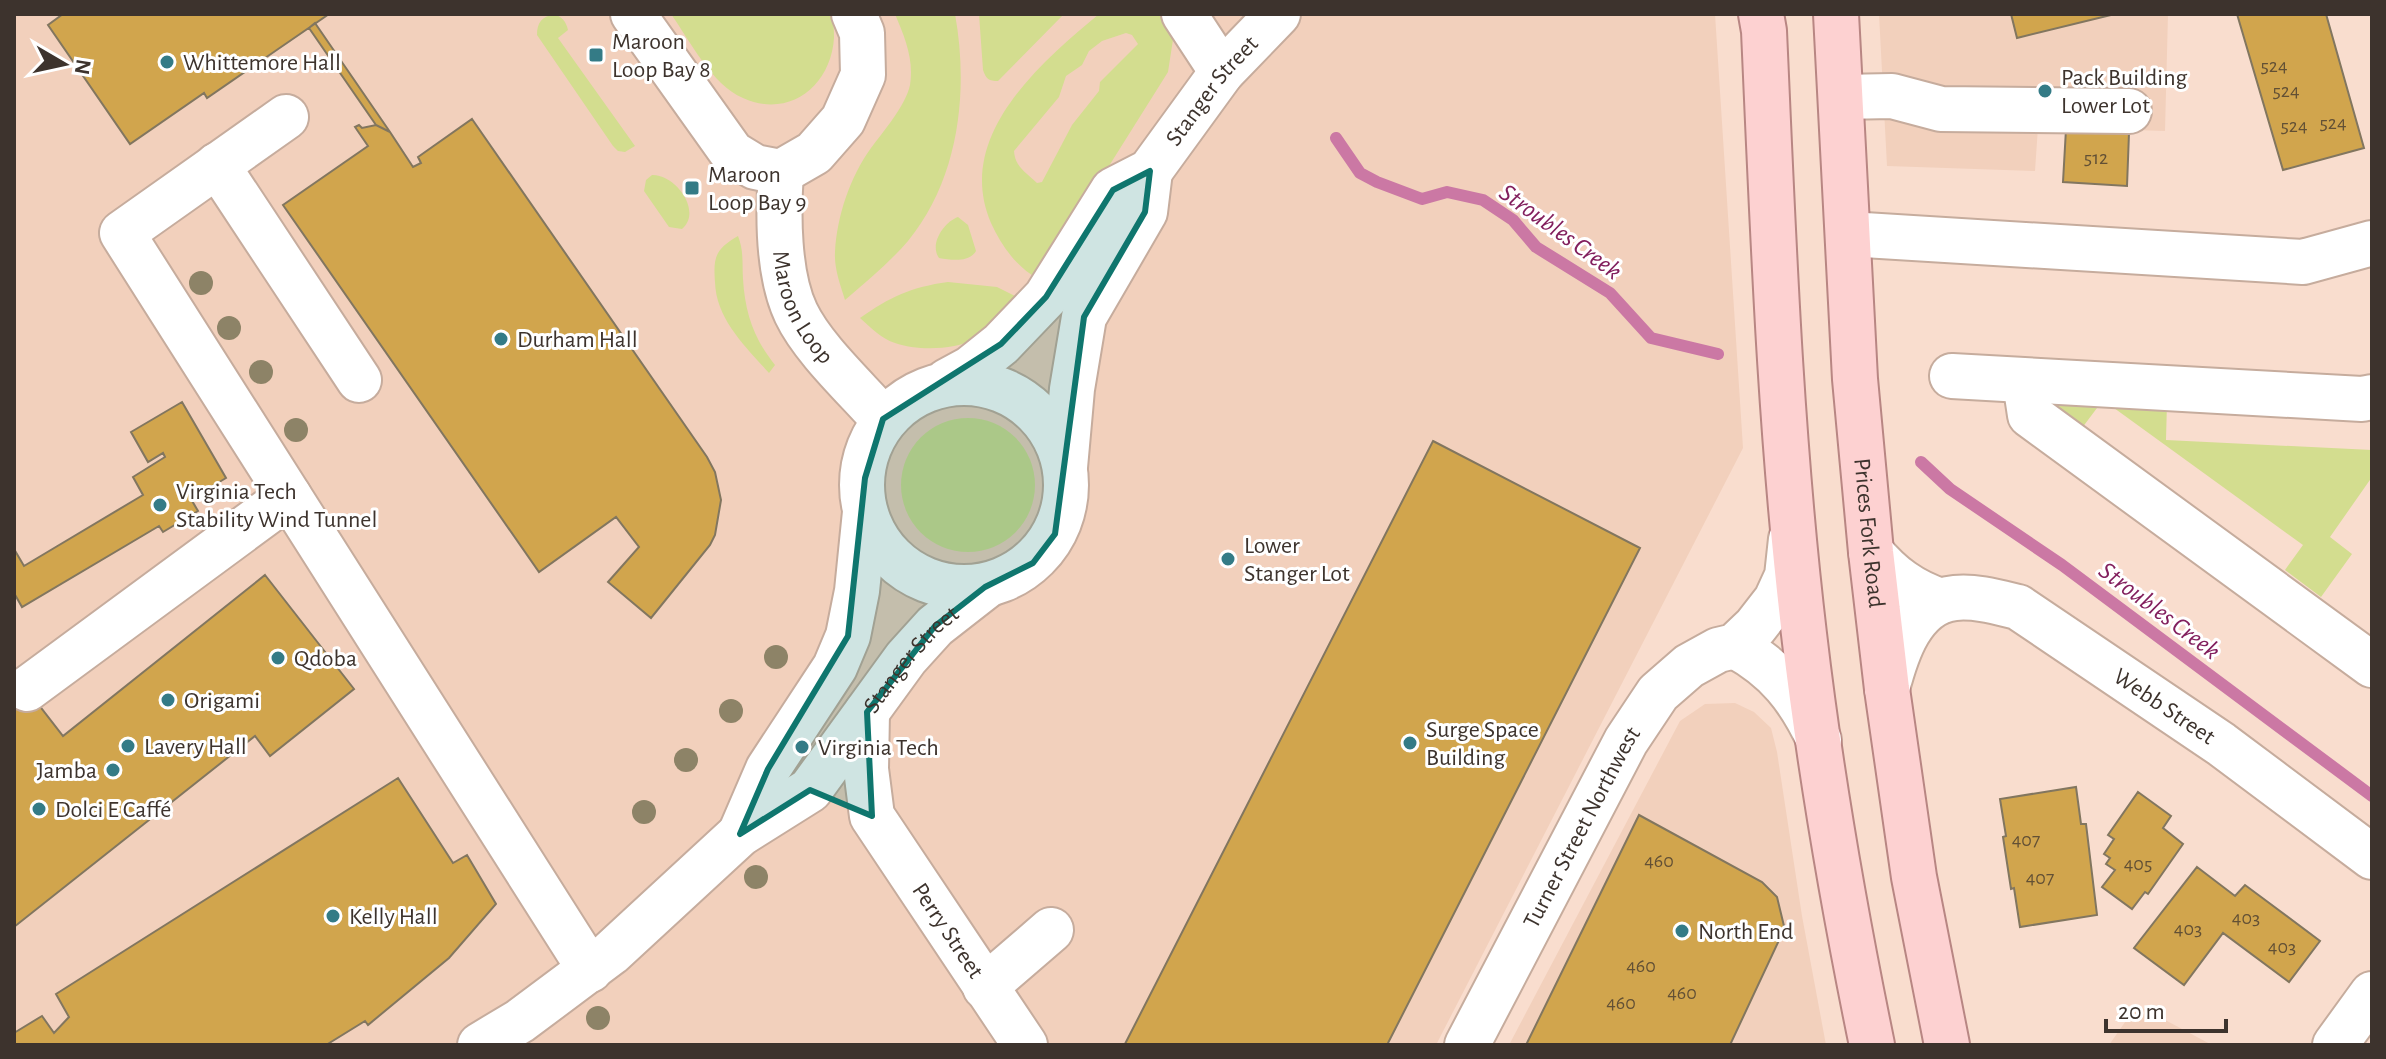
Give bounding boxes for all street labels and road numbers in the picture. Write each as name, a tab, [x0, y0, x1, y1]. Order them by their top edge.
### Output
street label: Stanger Street	[1162, 31, 1263, 151]
street label: Maroon Loop	[768, 249, 838, 369]
street label: Prices Fork Road	[1849, 457, 1888, 609]
street label: Stanger Street	[859, 601, 964, 718]
street label: Webb Street	[2109, 664, 2219, 750]
street label: Turner Street Northwest	[1519, 722, 1645, 932]
street label: Perry Street	[907, 879, 988, 983]

